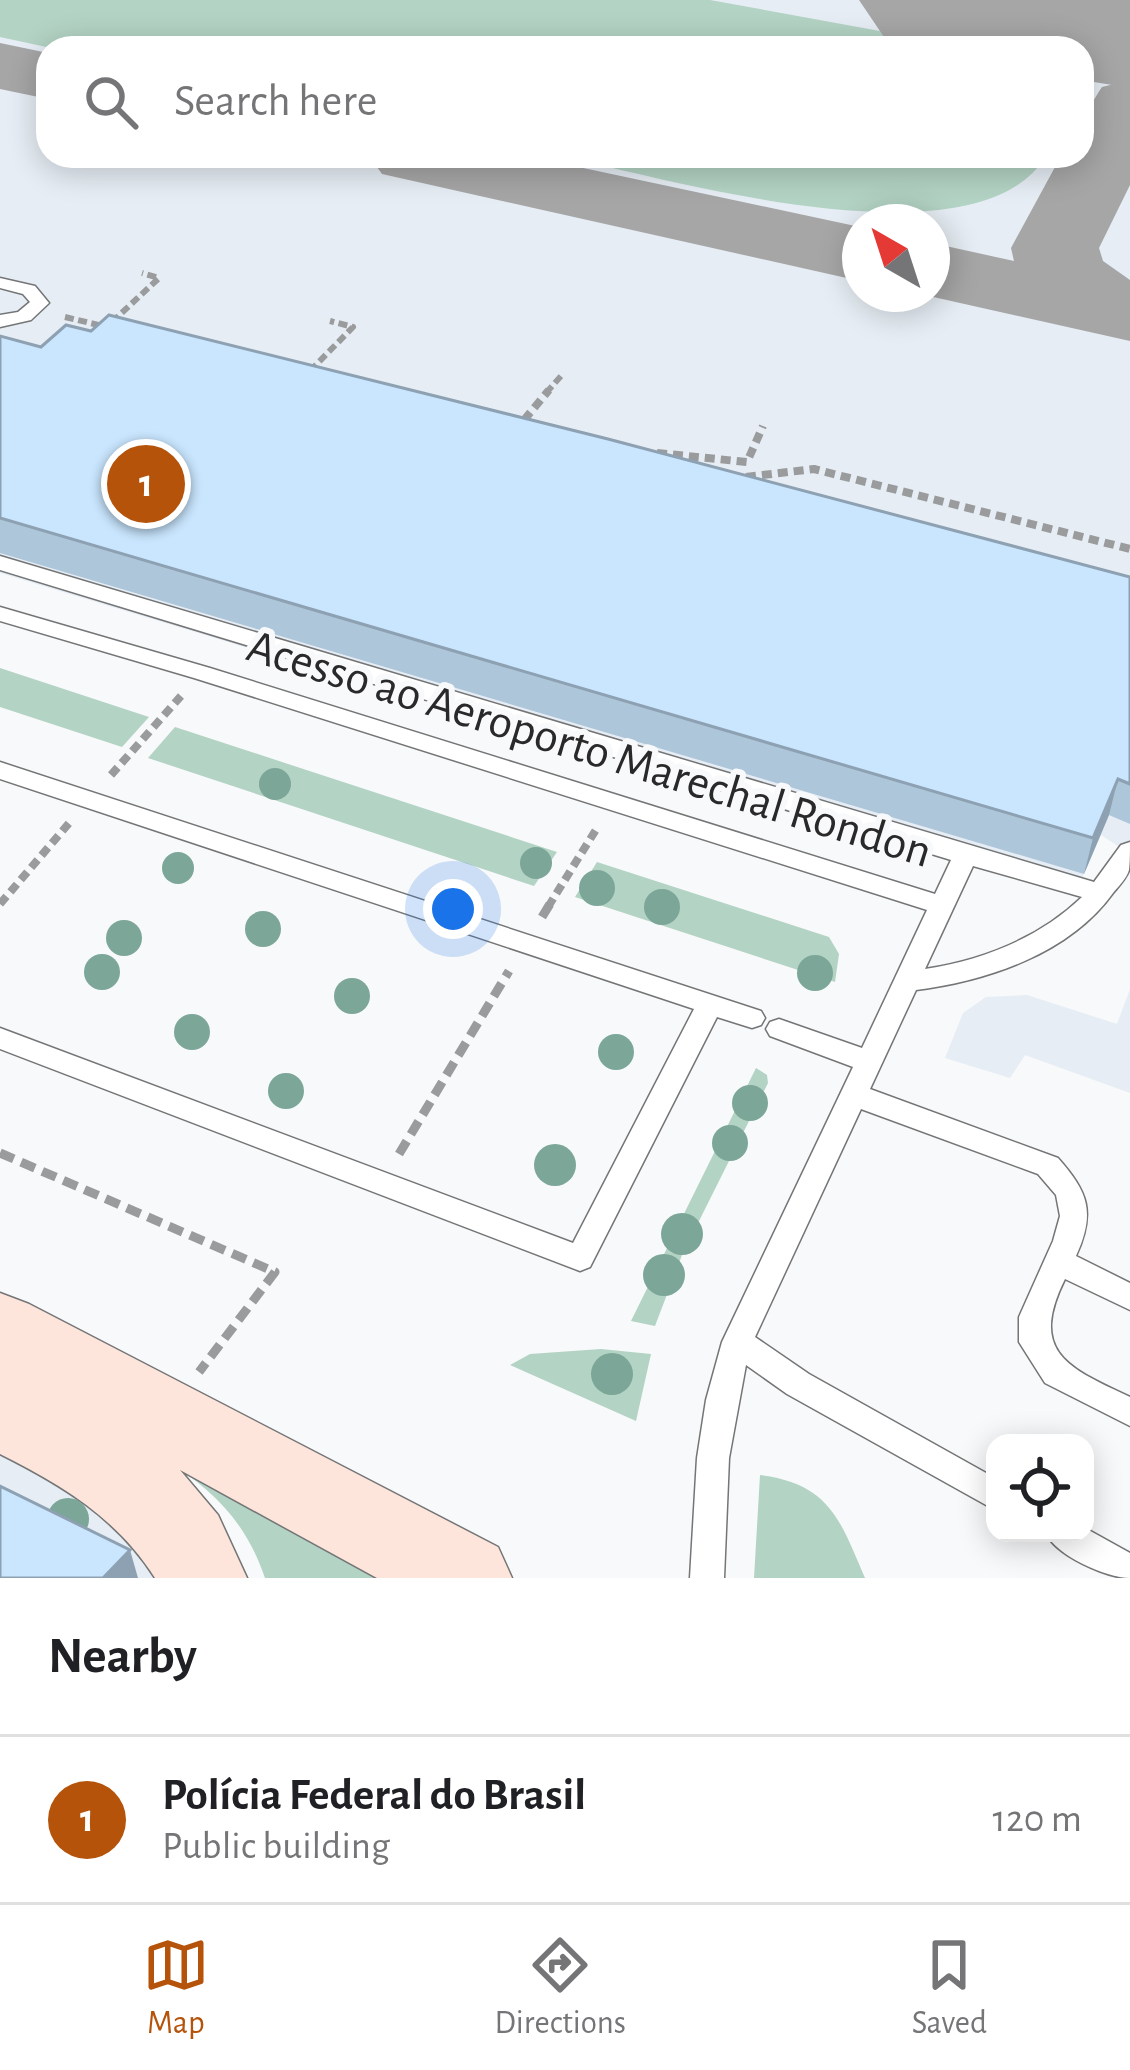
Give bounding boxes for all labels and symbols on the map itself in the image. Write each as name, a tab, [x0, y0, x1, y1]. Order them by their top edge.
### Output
north arrow	[842, 204, 950, 312]
pin: 1	[107, 439, 185, 529]
street label: Acesso ao Aeroporto Marechal Rondon	[241, 623, 937, 877]
your location	[423, 879, 483, 939]

